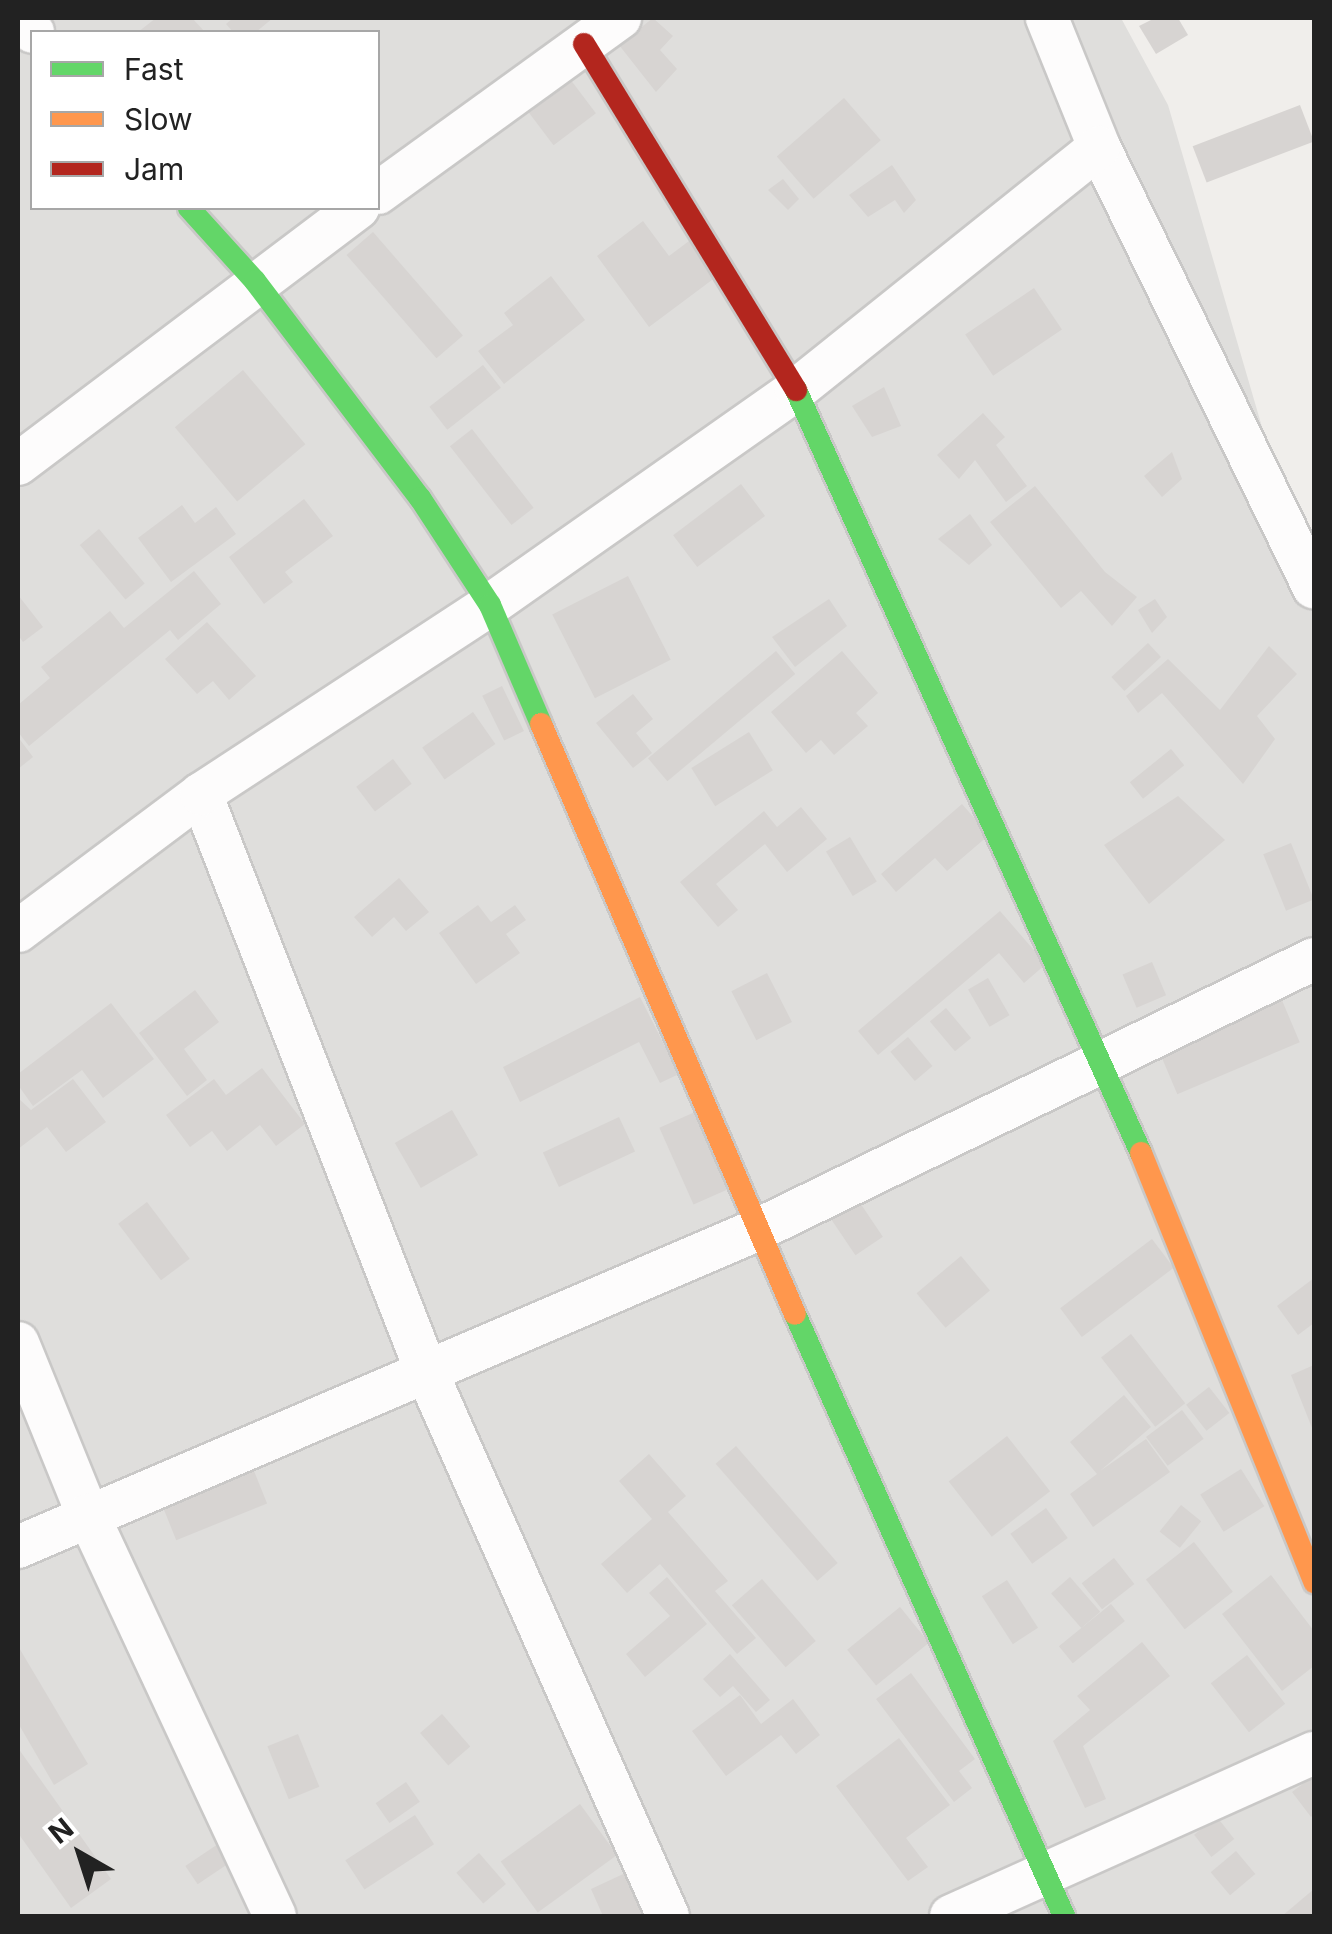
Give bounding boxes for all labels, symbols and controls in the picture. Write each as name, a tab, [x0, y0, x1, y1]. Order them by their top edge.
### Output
legend	[30, 30, 380, 210]
text: Fast	[124, 51, 183, 87]
text: Slow	[124, 101, 193, 137]
text: Jam	[124, 151, 184, 187]
north arrow	[30, 1804, 130, 1904]
text: N	[42, 1811, 80, 1851]

